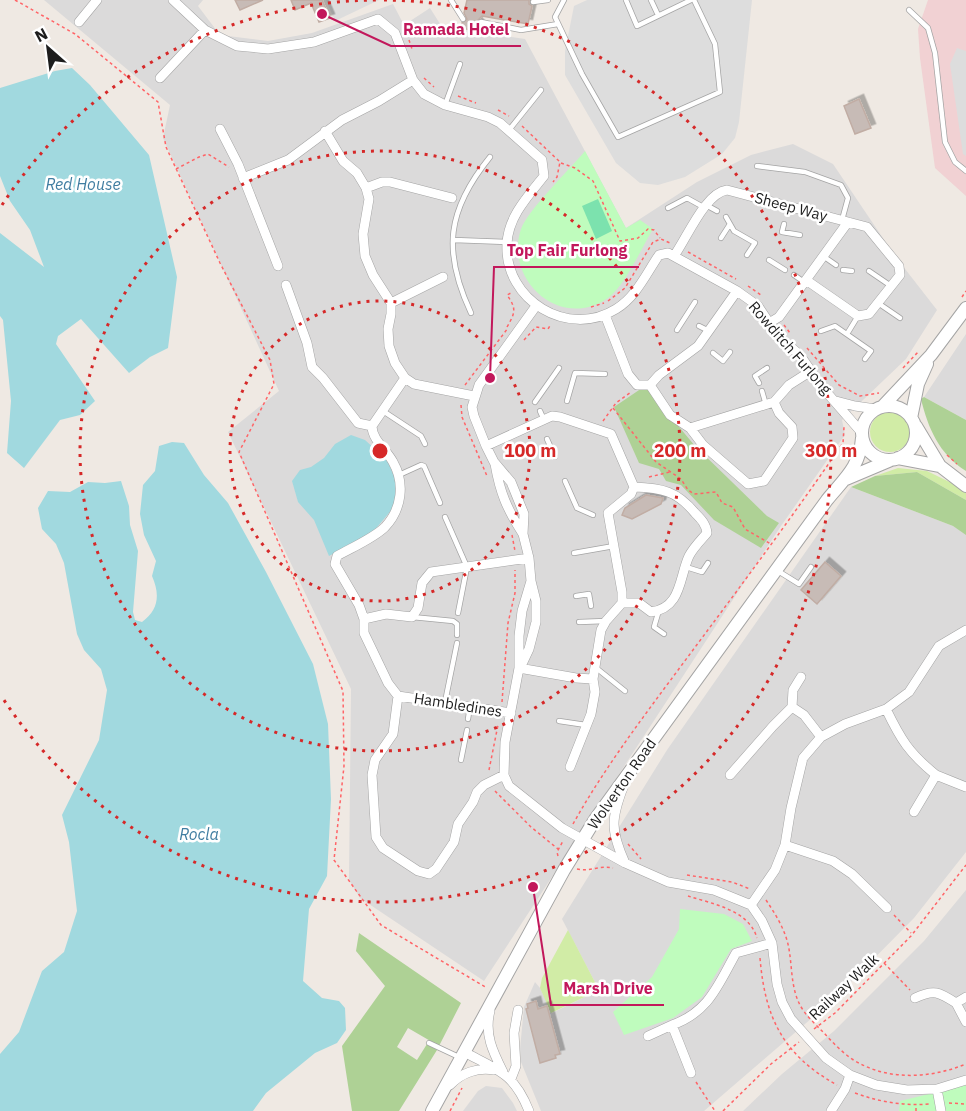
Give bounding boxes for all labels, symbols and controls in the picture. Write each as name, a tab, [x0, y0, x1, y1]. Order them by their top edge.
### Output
callout: Ramada Hotel	[391, 12, 521, 46]
north arrow	[18, 18, 78, 78]
text: Ramada Hotel	[403, 19, 509, 39]
text: N	[31, 23, 51, 46]
water label: Red House	[45, 174, 121, 194]
street label: Sheep Way	[753, 188, 830, 225]
callout: Top Fair Furlong	[494, 233, 639, 267]
text: Top Fair Furlong	[507, 240, 627, 260]
street label: Rowditch Furlong	[745, 297, 836, 398]
text: 100 m	[504, 439, 556, 462]
text: 200 m	[654, 439, 706, 462]
text: 300 m	[805, 439, 857, 462]
centre of rings	[370, 441, 390, 461]
street label: Hambledines	[413, 688, 504, 721]
street label: Wolverton Road	[583, 735, 660, 833]
water label: Rocla	[179, 824, 219, 844]
street label: Railway Walk	[805, 949, 883, 1024]
callout: Marsh Drive	[551, 971, 664, 1005]
text: Marsh Drive	[563, 978, 653, 998]

